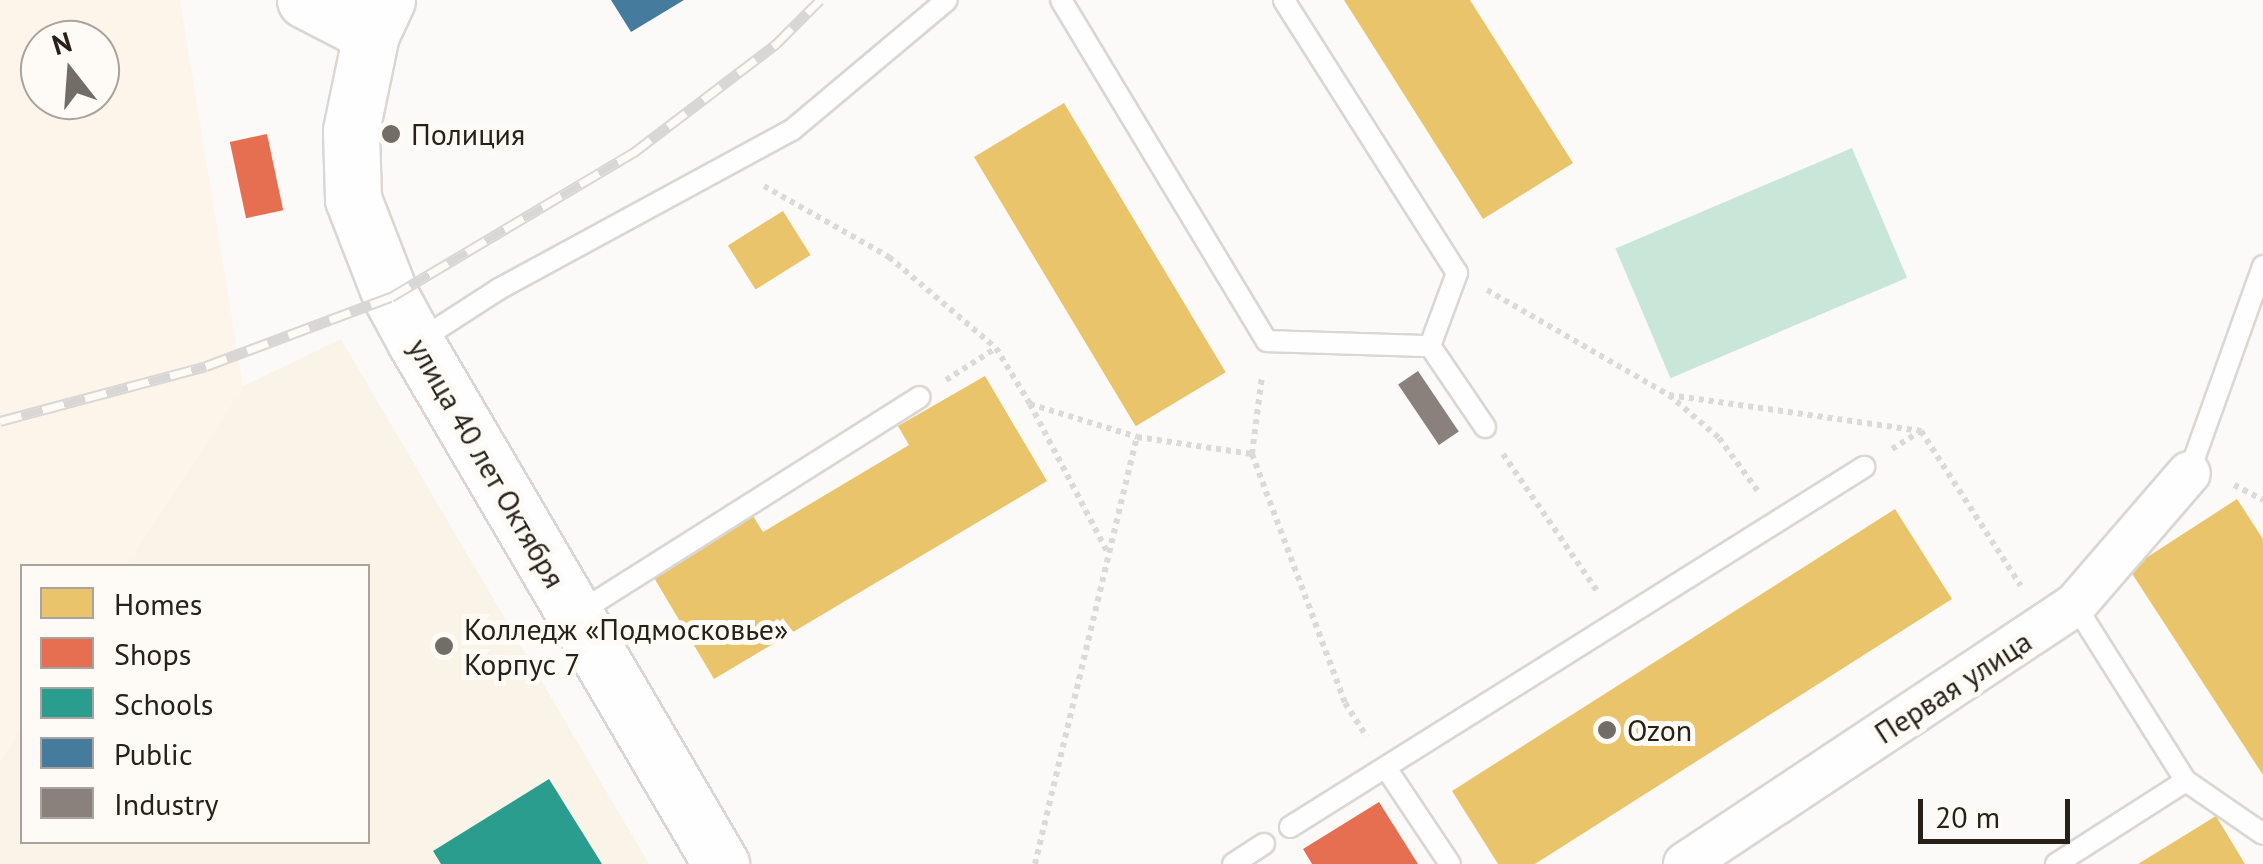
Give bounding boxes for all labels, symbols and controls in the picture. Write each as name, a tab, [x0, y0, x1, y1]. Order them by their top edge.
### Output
north arrow	[20, 20, 120, 120]
text: N	[47, 22, 76, 63]
place label: Полиция	[411, 116, 525, 152]
marker: Полиция	[380, 123, 402, 145]
street label: улица 40 лет Октября	[401, 331, 573, 595]
legend	[20, 564, 370, 844]
text: Homes	[114, 584, 202, 623]
place label: Колледж «Подмосковье» Корпус 7	[464, 611, 788, 682]
street label: Первая улица	[1868, 623, 2038, 751]
text: Shops	[114, 634, 191, 673]
marker: Колледж «Подмосковье» Корпус 7	[433, 635, 455, 657]
text: Schools	[114, 684, 213, 723]
place label: Ozon	[1627, 712, 1692, 748]
marker: Ozon	[1596, 719, 1618, 741]
text: Public	[114, 734, 192, 773]
scale bar	[1923, 779, 2076, 841]
text: Industry	[114, 784, 218, 823]
text: 20 m	[1935, 797, 2000, 836]

